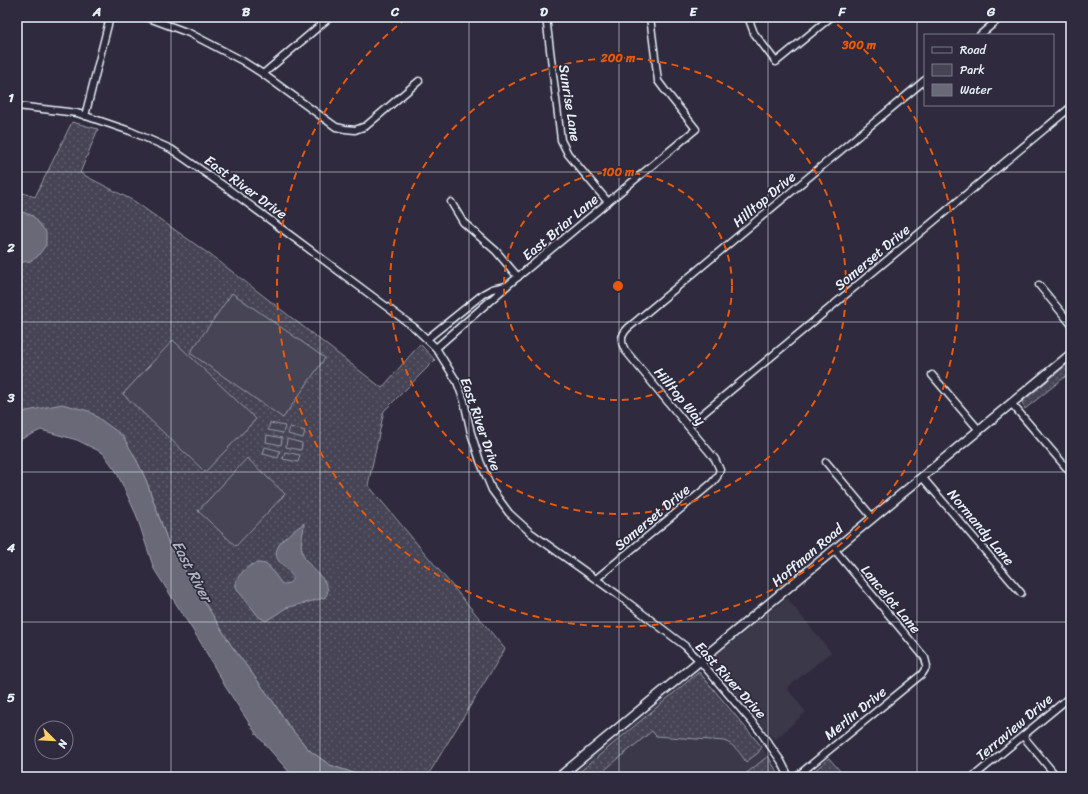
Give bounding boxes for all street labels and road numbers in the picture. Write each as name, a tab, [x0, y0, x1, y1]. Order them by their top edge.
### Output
street label: Sunrise Lane	[551, 63, 588, 143]
street label: East River Drive	[199, 149, 293, 226]
street label: Hilltop Drive	[727, 165, 802, 234]
street label: East Briar Lane	[516, 188, 604, 267]
street label: Somerset Drive	[828, 218, 916, 297]
street label: Hilltop Way	[647, 361, 712, 432]
street label: East River Drive	[453, 374, 508, 474]
street label: Somerset Drive	[608, 478, 696, 557]
street label: Normandy Lane	[941, 483, 1021, 572]
street label: Hoffman Road	[765, 516, 850, 593]
street label: Lancelot Lane	[854, 559, 927, 640]
street label: East River Drive	[689, 636, 773, 725]
street label: Merlin Drive	[818, 680, 892, 747]
street label: Terraview Drive	[970, 687, 1059, 767]

